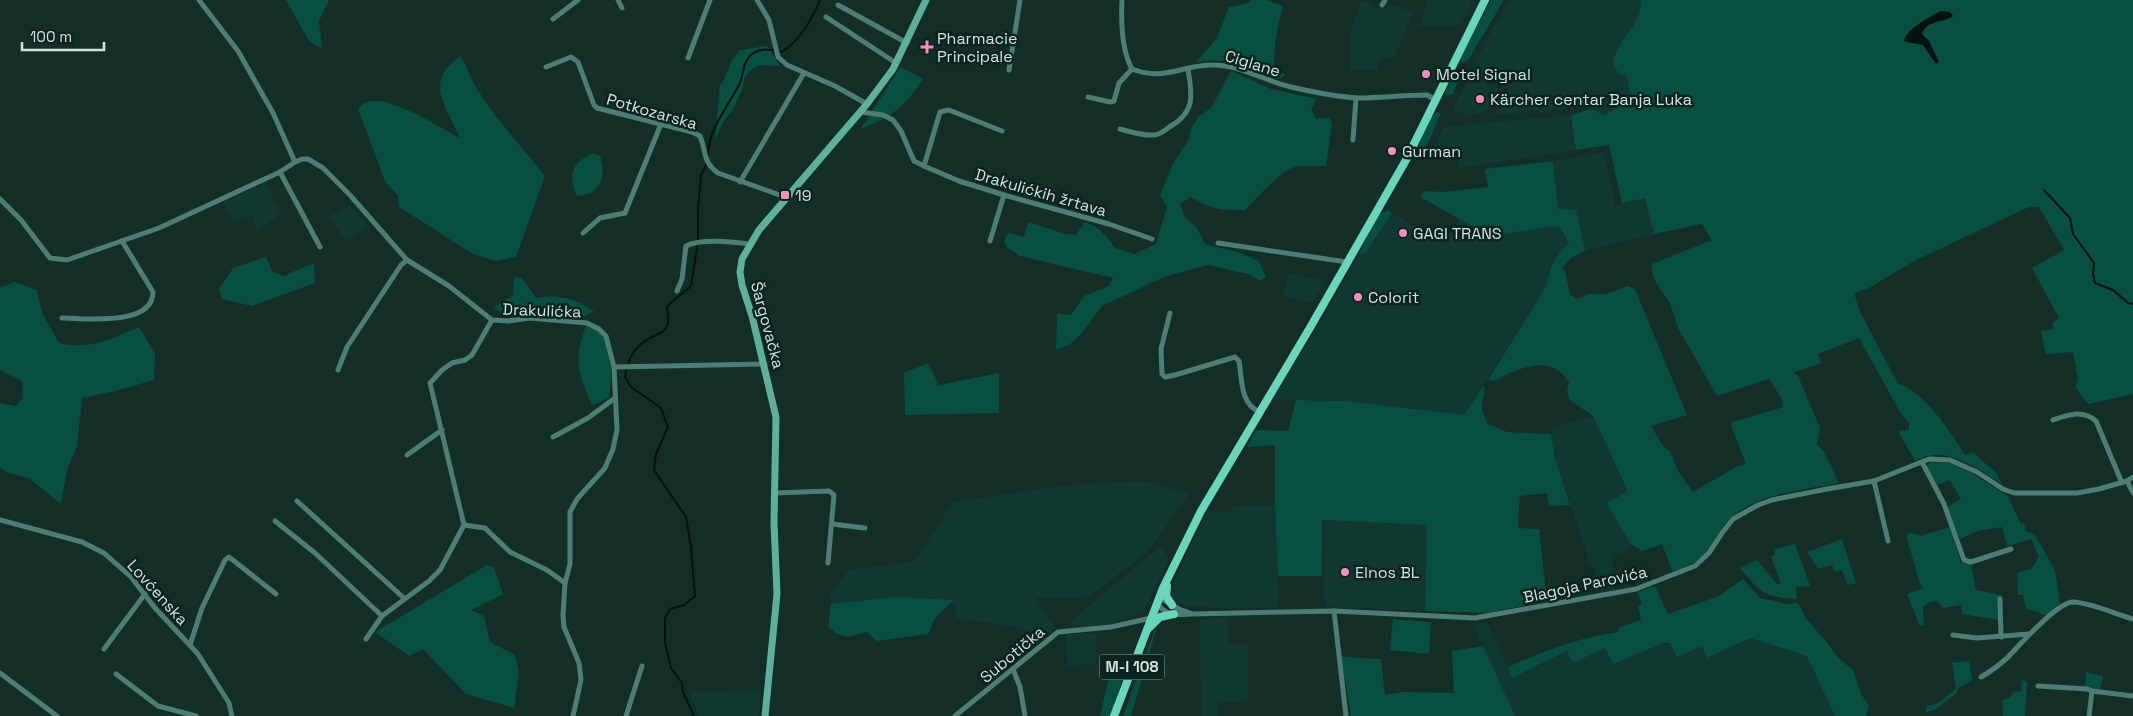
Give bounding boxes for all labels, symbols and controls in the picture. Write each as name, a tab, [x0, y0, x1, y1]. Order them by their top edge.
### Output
scale bar	[22, 20, 105, 52]
text: 100 m	[30, 27, 72, 46]
place label: Pharmacie Principale	[937, 28, 1017, 67]
marker: Pharmacie Principale	[921, 41, 933, 53]
street label: Ciglane	[1223, 45, 1283, 82]
place label: Motel Signal	[1436, 64, 1531, 85]
marker: Motel Signal	[1420, 68, 1432, 80]
street label: Potkozarska	[604, 89, 700, 134]
place label: Kärcher centar Banja Luka	[1490, 89, 1692, 110]
marker: Kärcher centar Banja Luka	[1474, 93, 1486, 105]
place label: Gurman	[1402, 141, 1461, 162]
marker: Gurman	[1386, 145, 1398, 157]
street label: Drakulićkih žrtava	[973, 164, 1109, 221]
place label: 19	[795, 185, 811, 206]
marker: 19	[779, 189, 791, 201]
place label: GAGI TRANS	[1413, 223, 1502, 244]
marker: GAGI TRANS	[1397, 227, 1409, 239]
street label: Šargovačka	[746, 279, 789, 371]
place label: Colorit	[1368, 287, 1419, 308]
marker: Colorit	[1352, 291, 1364, 303]
street label: Drakulićka	[502, 299, 582, 322]
street label: Lovćenska	[123, 555, 193, 630]
street label: Blagoja Parovića	[1521, 561, 1649, 608]
place label: Elnos BL	[1355, 562, 1420, 583]
marker: Elnos BL	[1339, 566, 1351, 578]
street label: Subotička	[976, 621, 1049, 687]
road number: M-I 108	[1100, 654, 1164, 680]

